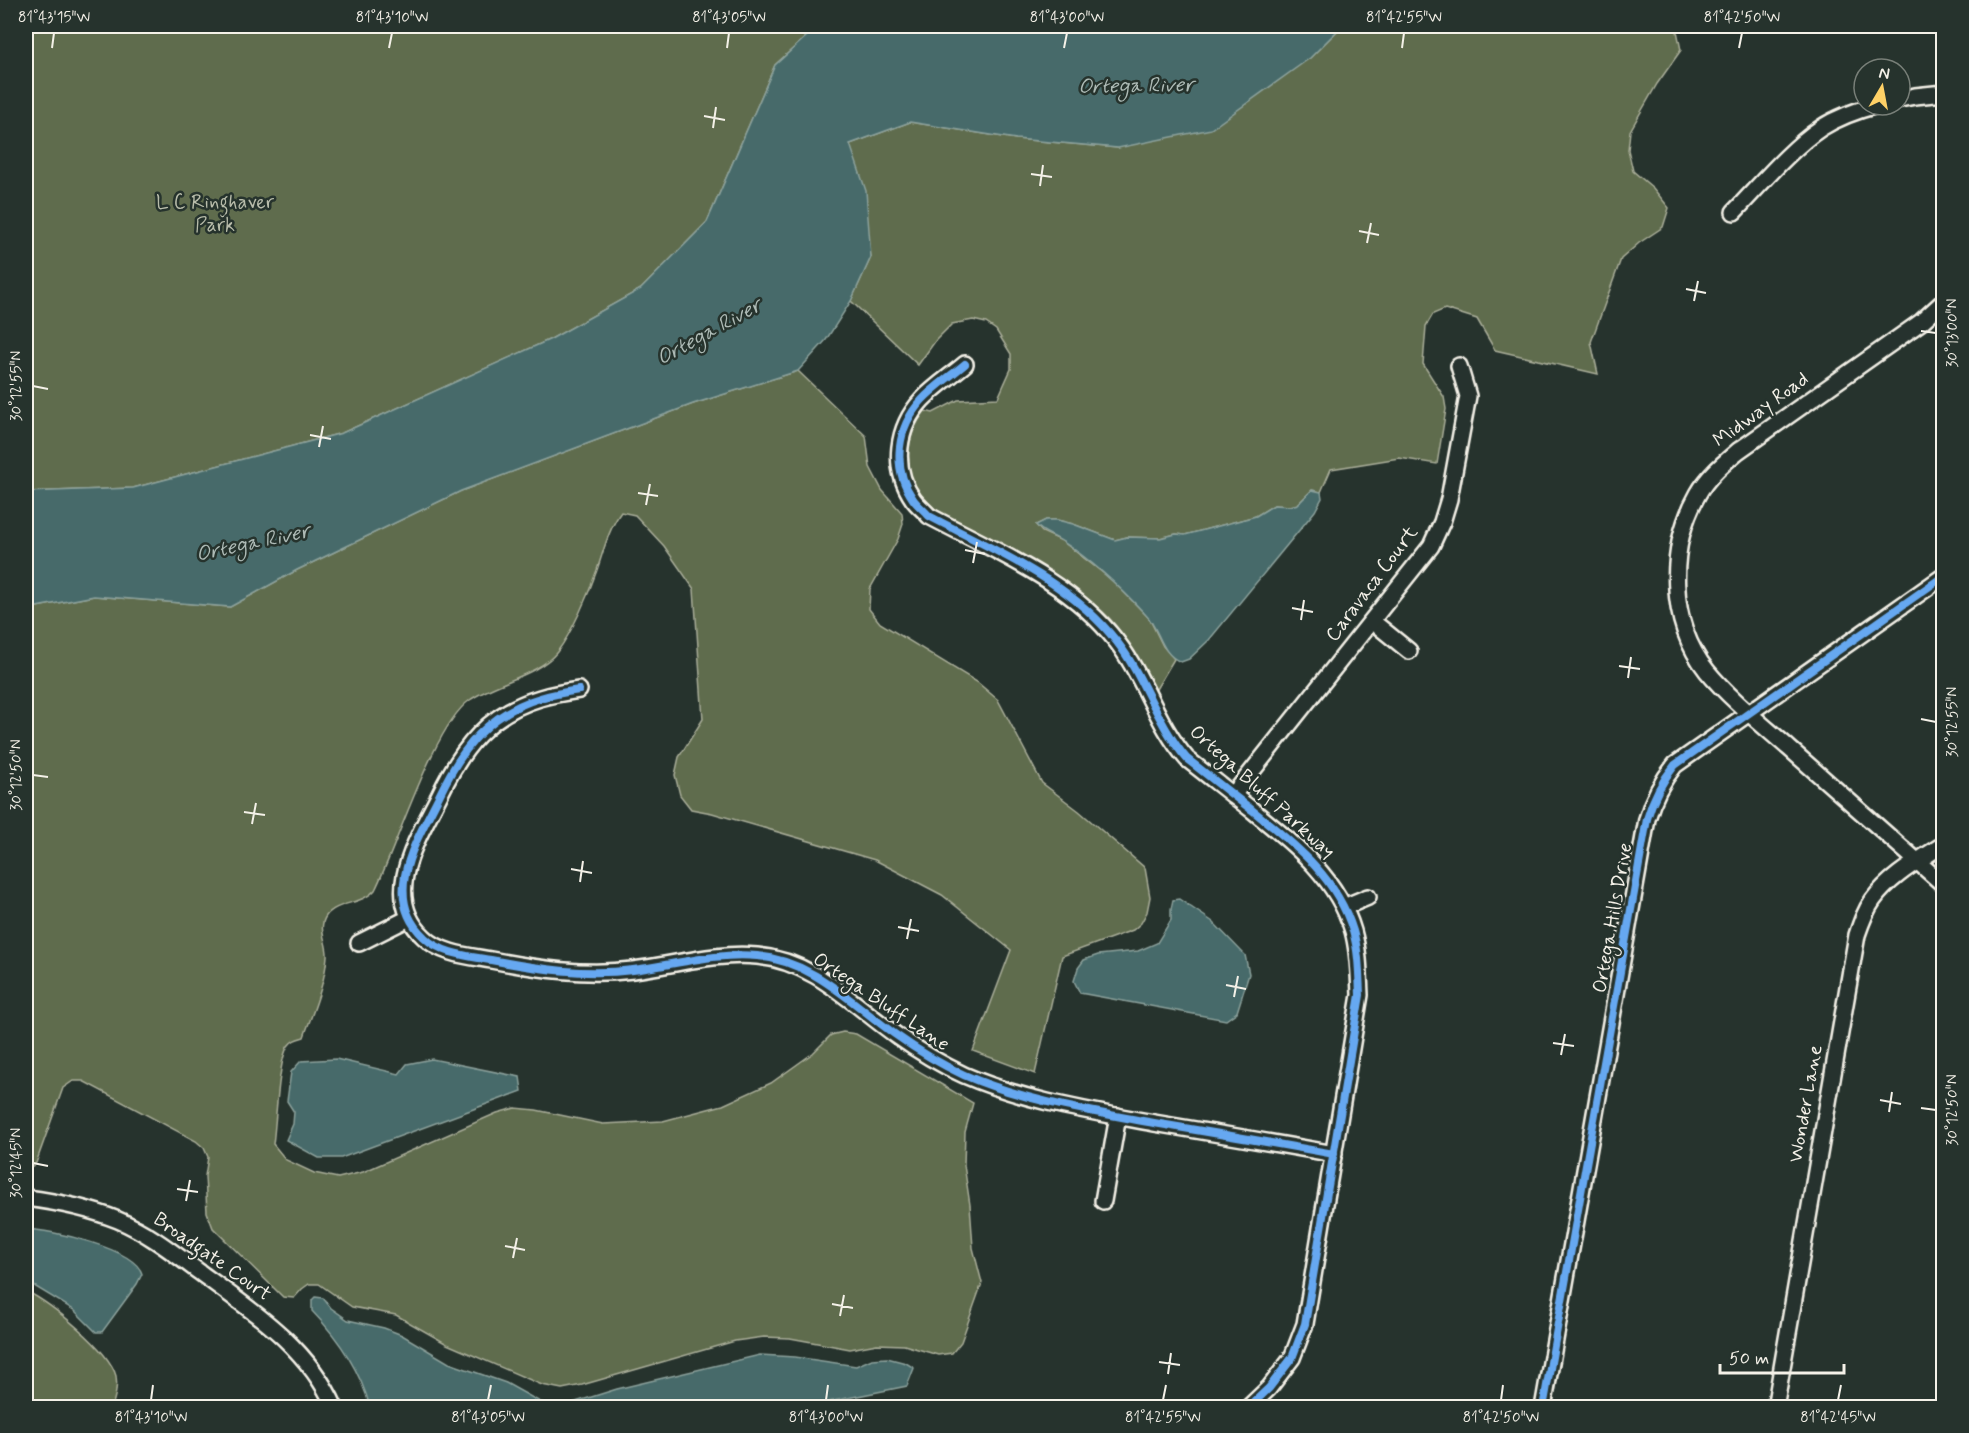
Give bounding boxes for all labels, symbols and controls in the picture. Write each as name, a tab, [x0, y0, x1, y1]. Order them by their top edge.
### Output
text: 81°43'15"W	[18, 8, 90, 28]
text: 81°43'10"W	[356, 8, 428, 28]
text: 81°43'05"W	[692, 8, 766, 28]
text: 81°43'00"W	[1030, 8, 1104, 28]
text: 81°42'55"W	[1366, 8, 1442, 28]
text: 81°42'50"W	[1704, 8, 1780, 28]
north arrow	[1852, 57, 1912, 117]
text: N	[1877, 62, 1891, 85]
water label: Ortega River	[1078, 71, 1197, 103]
park label: L C Ringhaver Park	[156, 189, 275, 239]
water label: Ortega River	[651, 290, 770, 374]
text: 30°13'00"N	[1943, 298, 1963, 368]
text: 30°12'55"N	[7, 351, 27, 421]
street label: Midway Road	[1708, 366, 1814, 454]
water label: Ortega River	[193, 517, 316, 571]
street label: Caravaca Court	[1319, 520, 1425, 648]
text: 30°12'55"N	[1943, 687, 1963, 757]
street label: Ortega Bluff Parkway	[1183, 719, 1341, 866]
text: 30°12'50"N	[7, 739, 27, 811]
street label: Ortega Hills Drive	[1587, 841, 1640, 995]
street label: Ortega Bluff Lane	[807, 946, 955, 1059]
street label: Wonder Lane	[1782, 1043, 1830, 1165]
text: 30°12'50"N	[1943, 1074, 1963, 1146]
text: 30°12'45"N	[7, 1128, 27, 1198]
street label: Broadgate Court	[146, 1206, 276, 1309]
scale bar	[1720, 1337, 1844, 1375]
text: 50 m	[1729, 1347, 1769, 1371]
text: 81°43'10"W	[115, 1408, 187, 1428]
text: 81°43'05"W	[451, 1408, 525, 1428]
text: 81°43'00"W	[789, 1408, 863, 1428]
text: 81°42'55"W	[1125, 1408, 1201, 1428]
text: 81°42'50"W	[1463, 1408, 1539, 1428]
text: 81°42'45"W	[1800, 1408, 1876, 1428]

